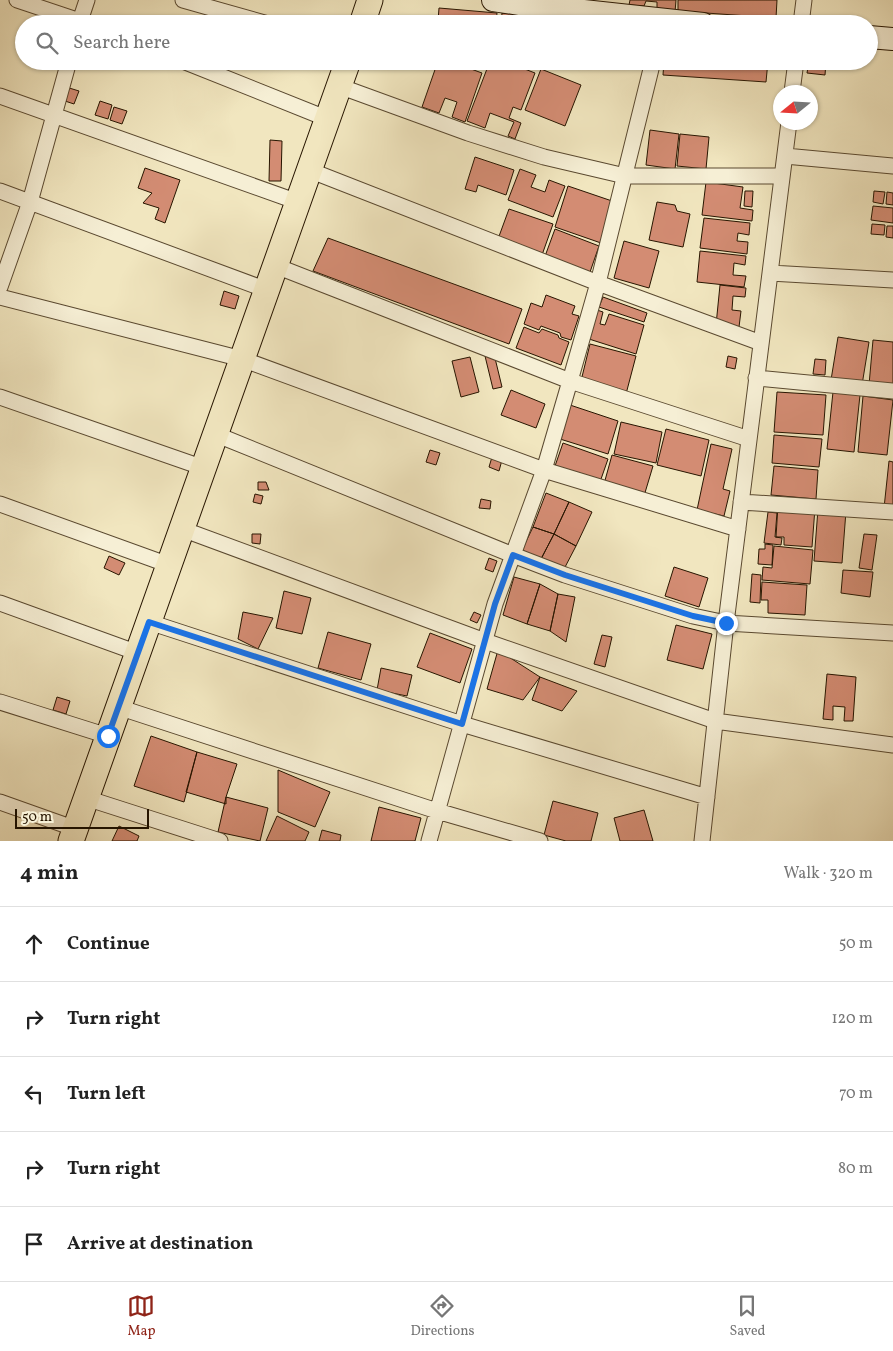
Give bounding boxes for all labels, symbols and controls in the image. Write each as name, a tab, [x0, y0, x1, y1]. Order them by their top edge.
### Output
search box	[15, 15, 878, 70]
icon: search	[33, 29, 61, 57]
text: Search here	[73, 30, 170, 56]
north arrow	[773, 85, 818, 130]
route end	[715, 612, 738, 635]
route start	[97, 725, 120, 748]
scale bar	[15, 806, 149, 829]
text: 50 m	[22, 808, 52, 827]
text: 4 min	[20, 859, 79, 888]
text: Walk · 320 m	[783, 863, 873, 885]
icon: ahead	[20, 930, 48, 958]
text: Continue	[67, 931, 150, 957]
text: 50 m	[839, 933, 873, 955]
icon: right	[20, 1005, 48, 1033]
text: Turn right	[67, 1006, 160, 1032]
text: 120 m	[831, 1008, 873, 1030]
icon: left	[20, 1080, 48, 1108]
text: Turn left	[67, 1081, 146, 1107]
text: 70 m	[839, 1083, 873, 1105]
icon: right	[20, 1155, 48, 1183]
text: Turn right	[67, 1156, 160, 1182]
text: 80 m	[838, 1158, 873, 1180]
icon: arrive	[20, 1230, 48, 1258]
text: Arrive at destination	[67, 1231, 253, 1257]
tab: Map	[127, 1292, 155, 1341]
tab: Directions	[410, 1292, 475, 1341]
tab: Saved	[729, 1292, 766, 1341]

